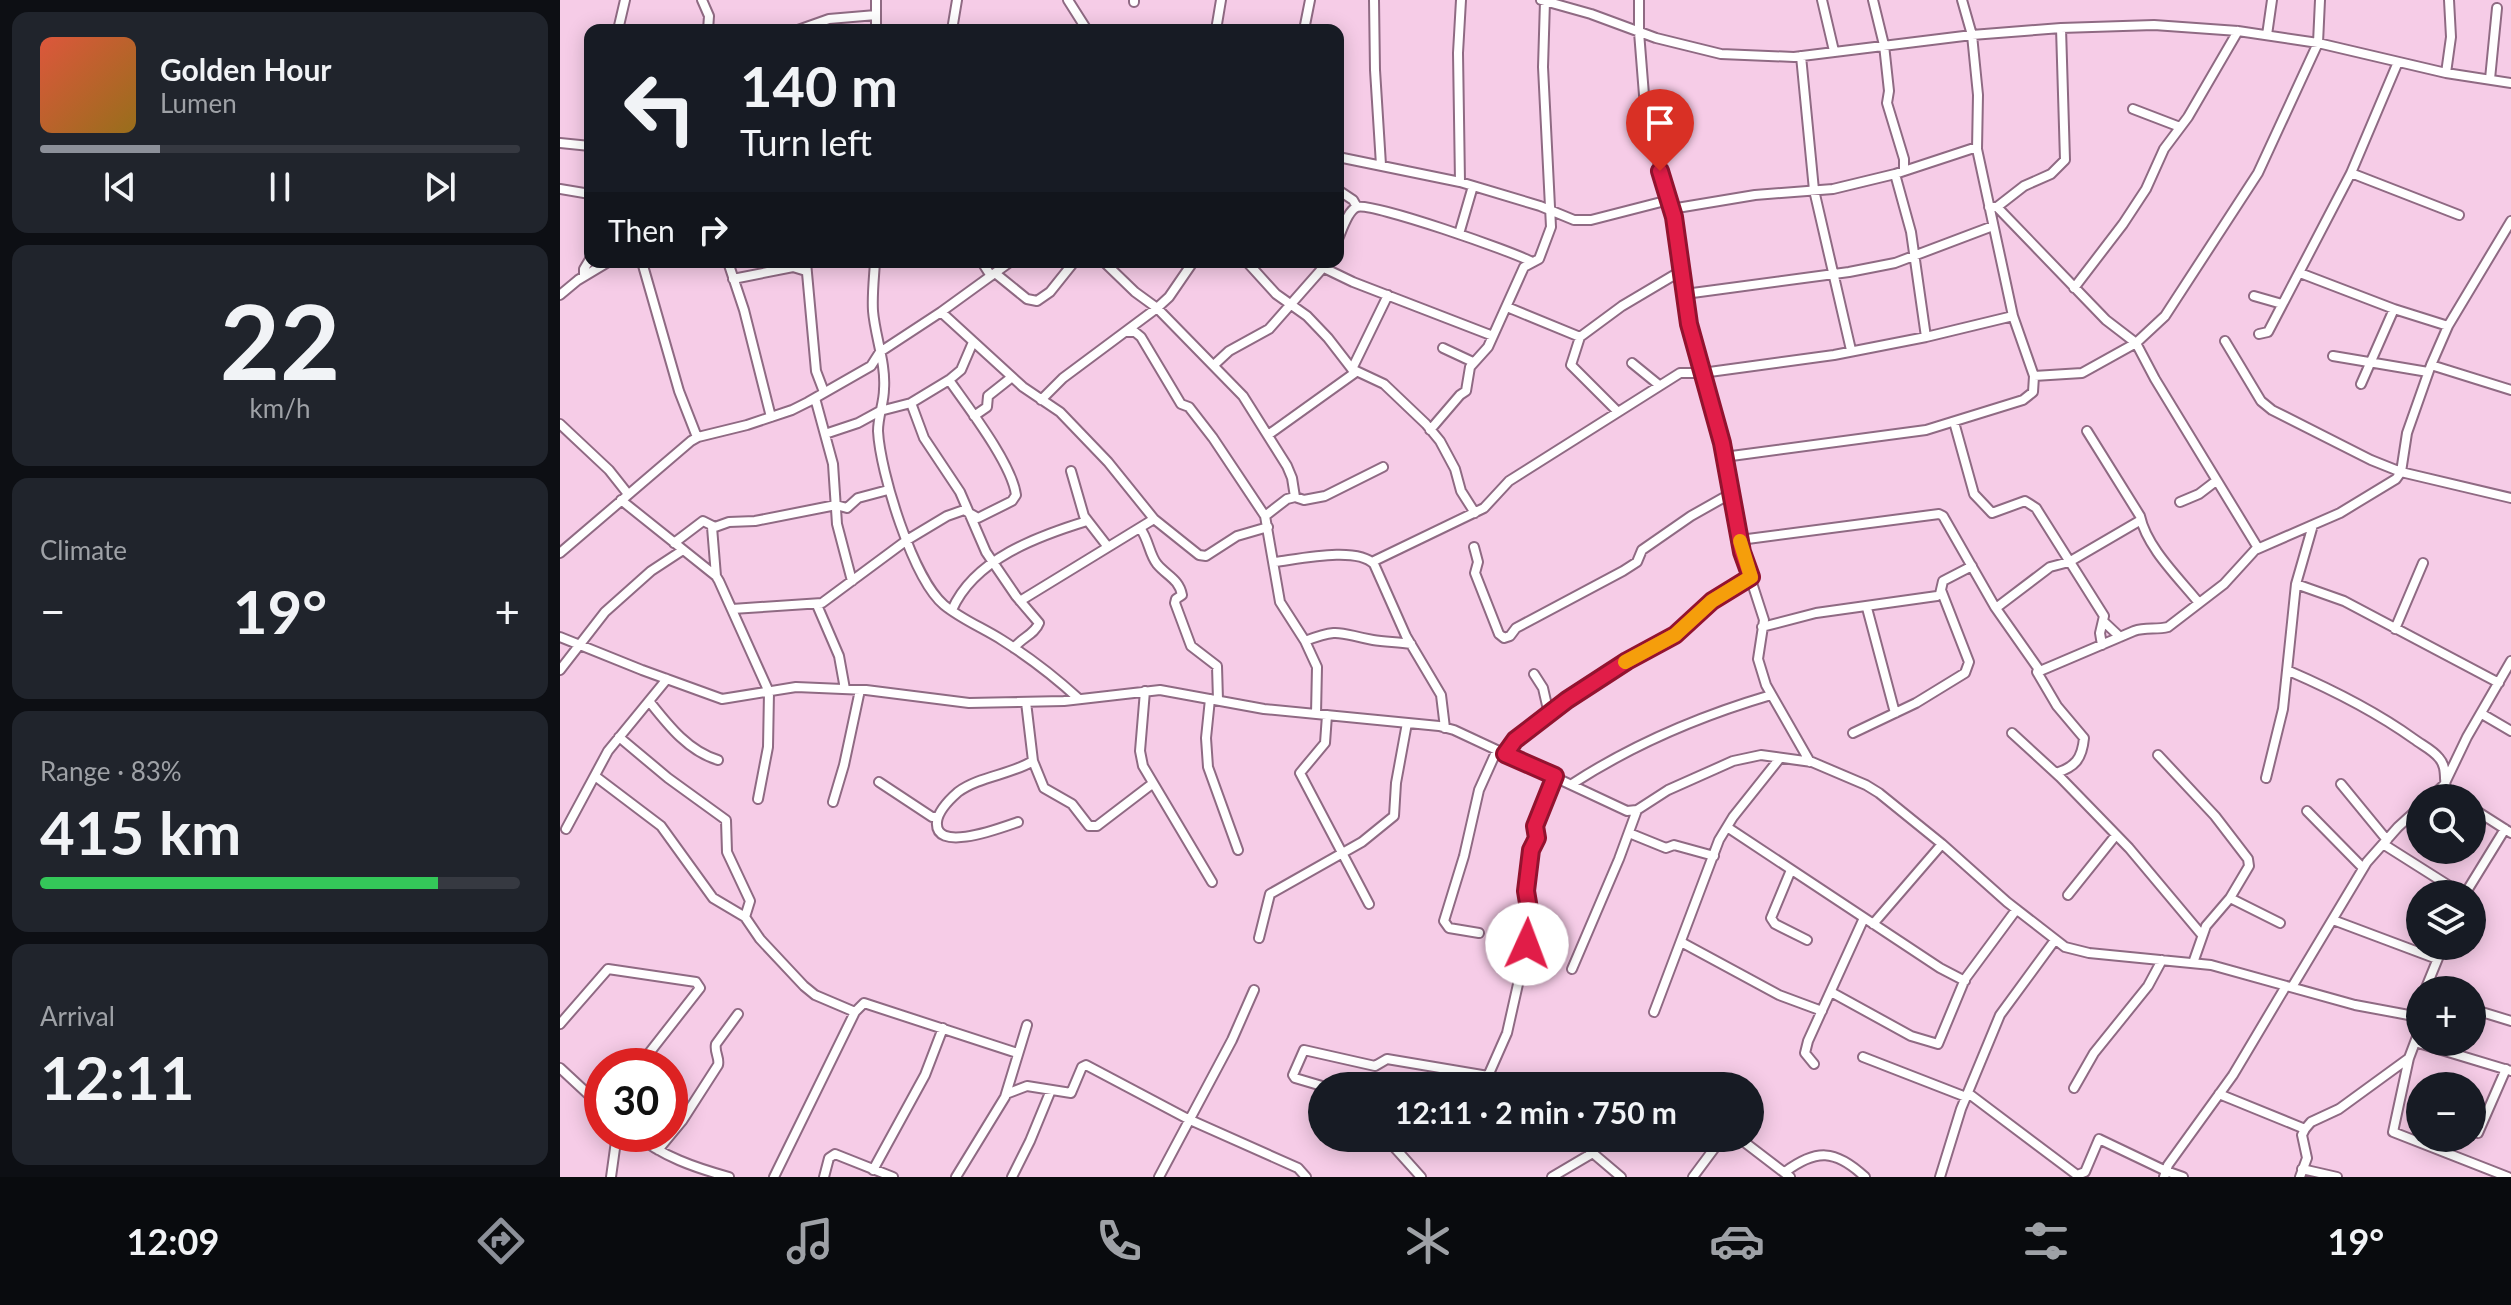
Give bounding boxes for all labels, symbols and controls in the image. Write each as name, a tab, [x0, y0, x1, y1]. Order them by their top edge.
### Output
text: Golden Hour	[160, 51, 332, 87]
text: 140 m	[740, 52, 898, 119]
icon: left	[608, 56, 712, 160]
text: Lumen	[160, 87, 237, 119]
pin	[1626, 89, 1694, 171]
icon: arrive	[1638, 101, 1682, 145]
text: Turn left	[740, 120, 872, 164]
icon: previous	[98, 165, 142, 209]
icon: pause	[258, 165, 302, 209]
icon: next	[418, 165, 462, 209]
icon: right	[691, 208, 735, 252]
text: Then	[608, 212, 675, 248]
text: 22	[220, 277, 340, 402]
text: km/h	[250, 392, 310, 424]
text: Climate	[40, 534, 127, 566]
text: 19°	[233, 575, 327, 647]
text: −	[40, 585, 66, 637]
text: +	[494, 585, 520, 637]
text: Range · 83%	[40, 755, 182, 787]
map controls	[2406, 784, 2486, 1152]
button: search	[2406, 784, 2486, 864]
text: 415 km	[40, 796, 241, 868]
button: layers	[2406, 880, 2486, 960]
position arrow	[1485, 902, 1569, 986]
button: +	[2406, 976, 2486, 1056]
text: Arrival	[40, 1000, 115, 1032]
text: 12:11	[40, 1041, 195, 1113]
speed limit sign: 30	[584, 1048, 688, 1152]
button: −	[2406, 1072, 2486, 1152]
text: 12:11 · 2 min · 750 m	[1395, 1094, 1677, 1130]
icon: directions	[473, 1213, 529, 1269]
icon: music	[782, 1213, 838, 1269]
icon: phone	[1091, 1213, 1147, 1269]
icon: climate	[1400, 1213, 1456, 1269]
icon: car	[1709, 1213, 1765, 1269]
icon: filters	[2018, 1213, 2074, 1269]
text: 12:09	[127, 1219, 219, 1263]
text: 19°	[2328, 1219, 2384, 1263]

